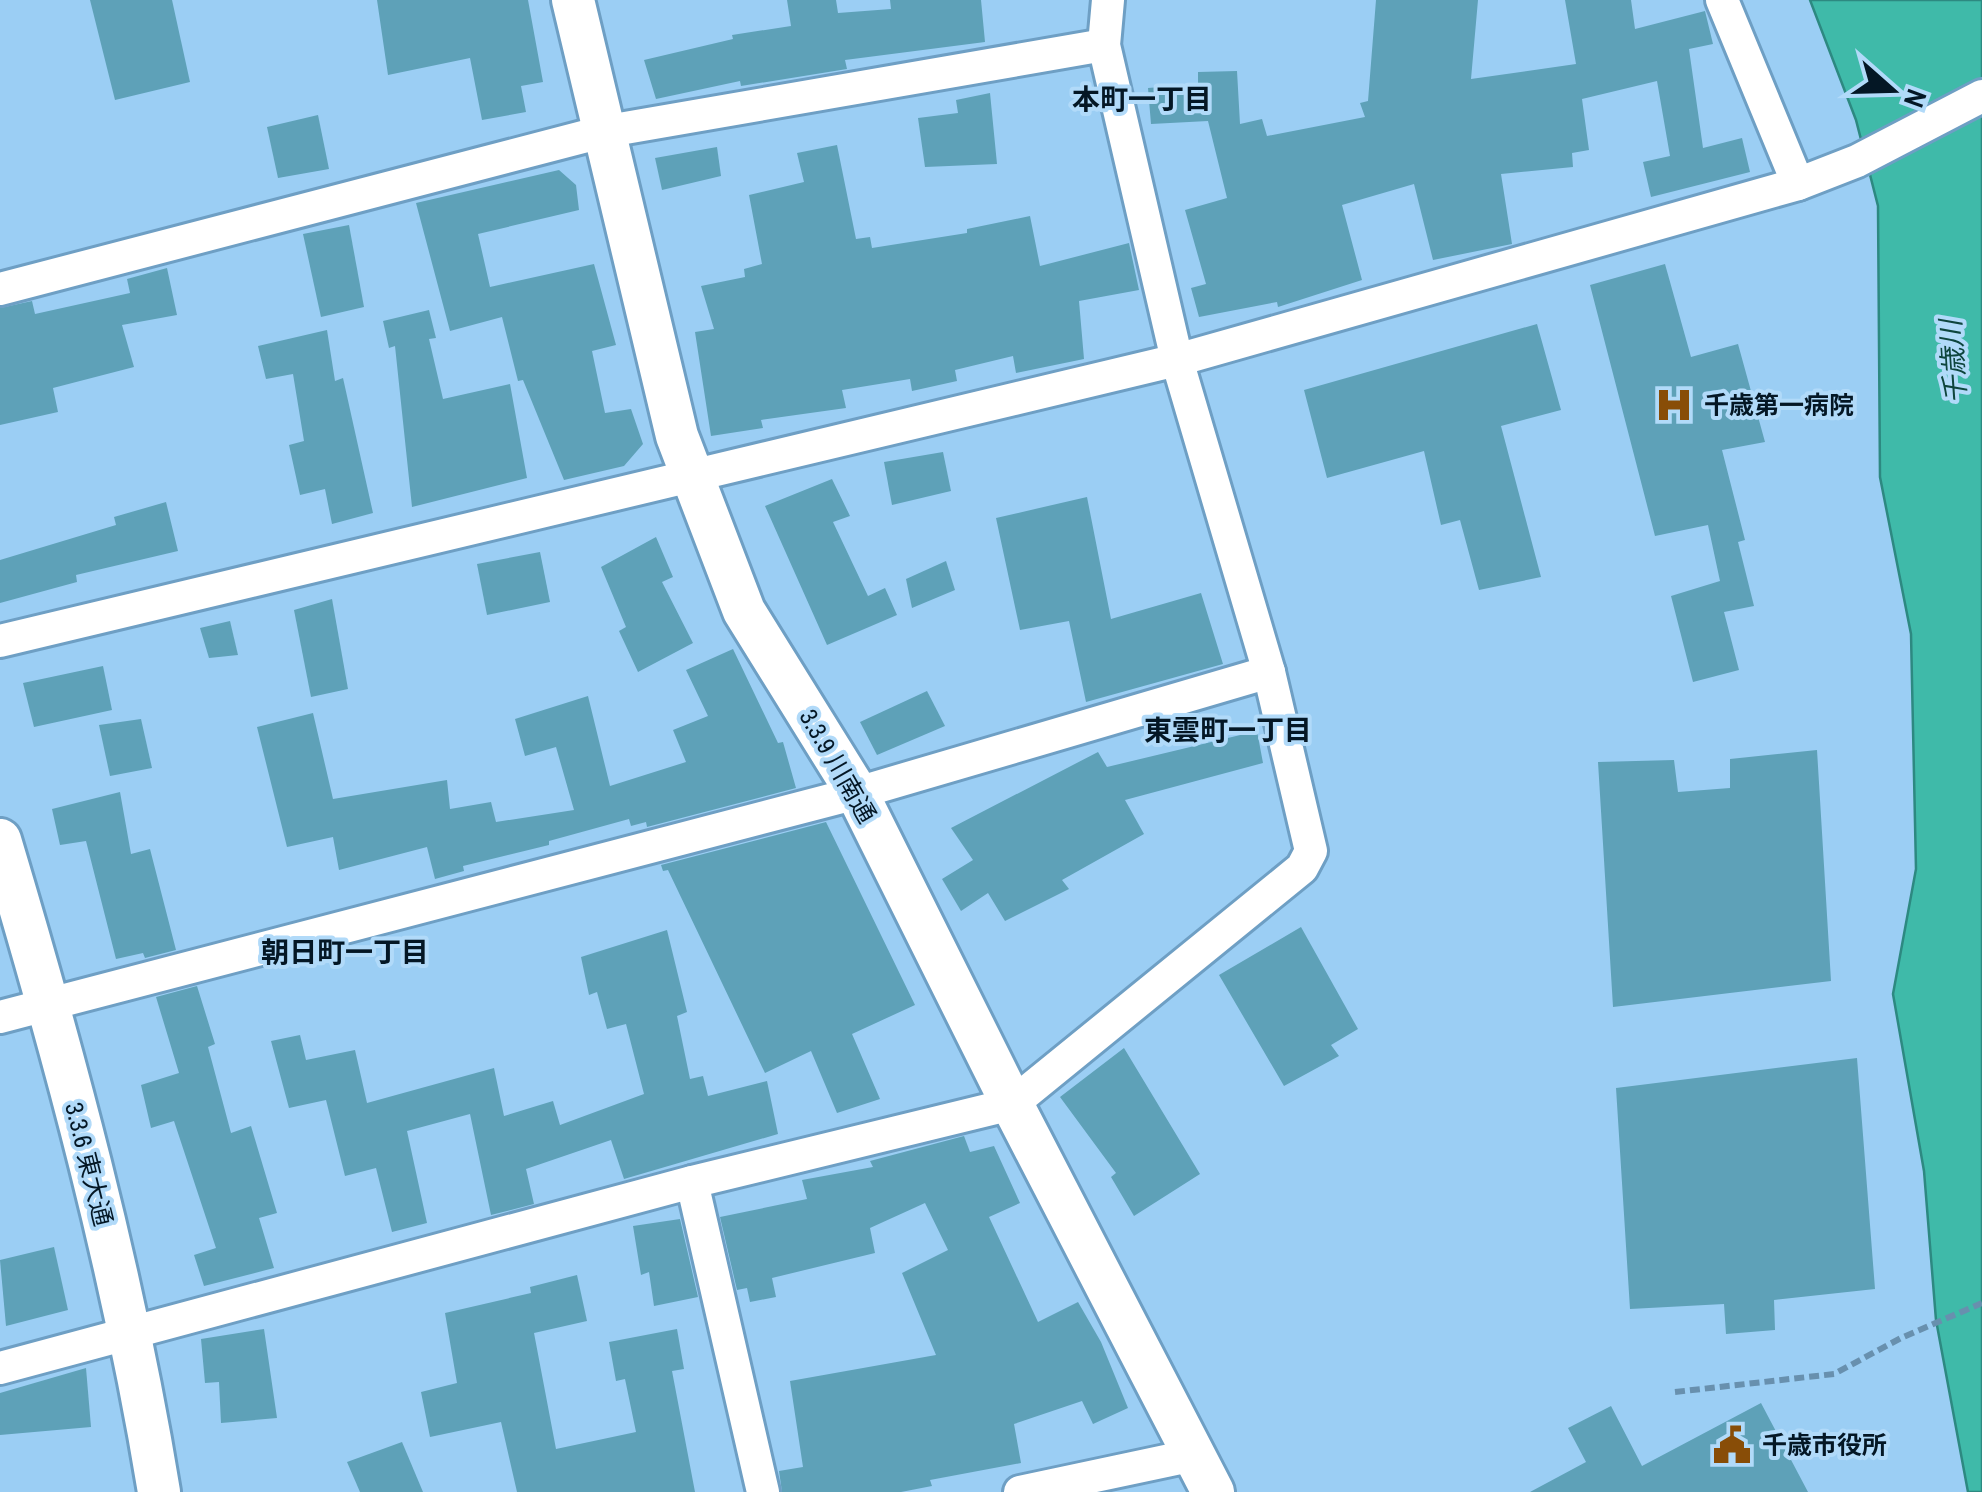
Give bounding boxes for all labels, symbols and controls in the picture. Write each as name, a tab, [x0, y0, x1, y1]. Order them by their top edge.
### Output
north arrow	[1842, 40, 1942, 140]
district label: 本町一丁目	[1072, 80, 1212, 118]
text: N	[1895, 84, 1936, 113]
water label: 千歳川	[1931, 316, 1975, 405]
hospital icon: 千歳第一病院	[1653, 384, 1695, 426]
place label: 千歳第一病院	[1704, 388, 1854, 422]
street label: 3.3.9 川南通	[792, 703, 884, 829]
district label: 東雲町一丁目	[1144, 711, 1312, 749]
district label: 朝日町一丁目	[261, 933, 429, 971]
street label: 3.3.6 東大通	[57, 1099, 121, 1229]
public building icon: 千歳市役所	[1711, 1424, 1753, 1466]
place label: 千歳市役所	[1762, 1428, 1887, 1462]

